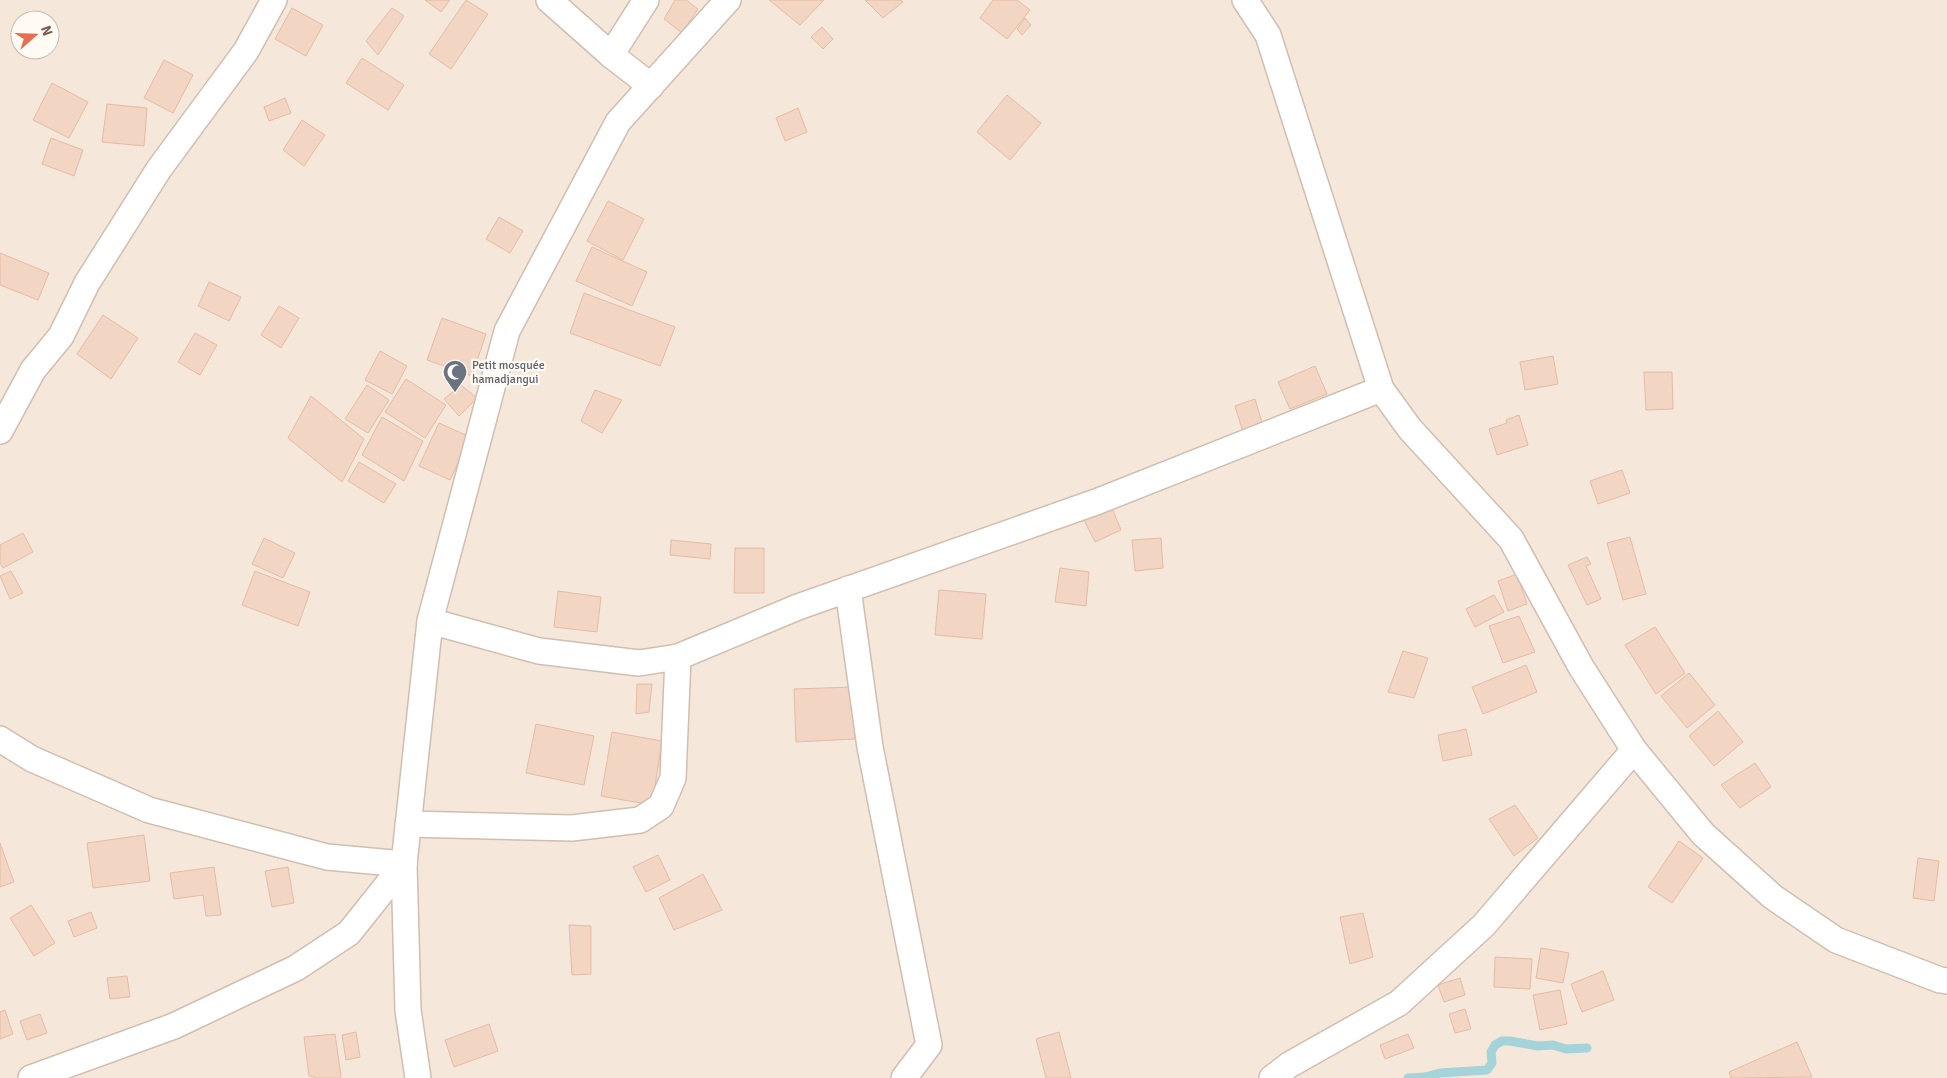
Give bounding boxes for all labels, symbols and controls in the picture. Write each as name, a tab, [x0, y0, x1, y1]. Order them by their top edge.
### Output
north arrow	[10, 10, 60, 60]
text: N	[37, 23, 56, 38]
place label: Petit mosquée hamadjangui	[472, 358, 545, 387]
mosque icon: Petit mosquée hamadjangui	[442, 359, 468, 393]

